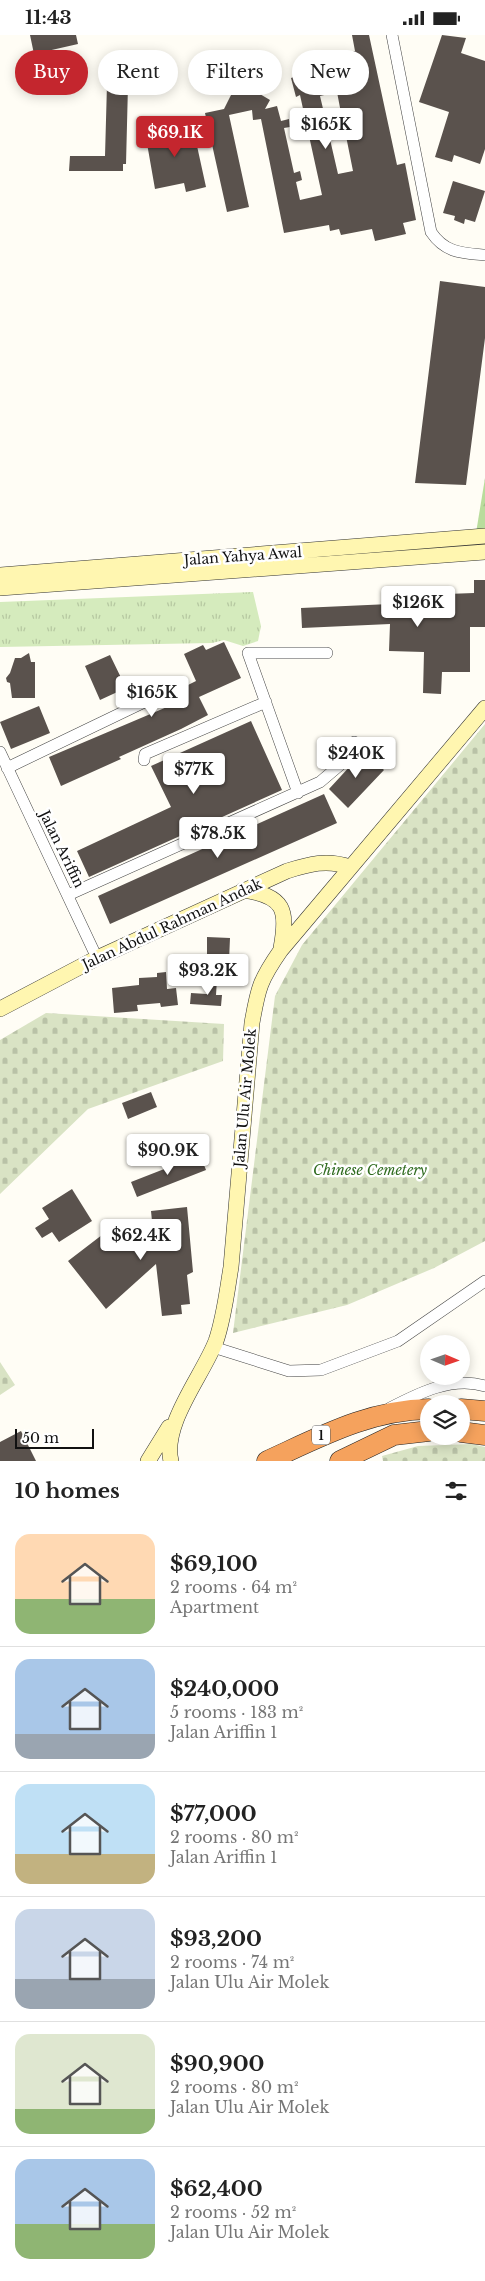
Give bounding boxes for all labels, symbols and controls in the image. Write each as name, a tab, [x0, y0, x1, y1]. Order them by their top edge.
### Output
text: 11:43	[25, 6, 72, 29]
chip: Buy	[15, 50, 88, 95]
chip: Rent	[98, 50, 178, 95]
chip: Filters	[188, 50, 282, 95]
chip: New	[292, 50, 369, 95]
pin: $165K	[291, 107, 361, 150]
text: $165K	[301, 114, 351, 134]
pin: $69.1K	[134, 115, 216, 158]
text: $69.1K	[147, 122, 203, 142]
street label: Jalan Yahya Awal	[181, 543, 303, 569]
pin: $126K	[383, 585, 453, 628]
text: $126K	[392, 592, 444, 612]
pin: $165K	[117, 675, 187, 718]
text: $165K	[127, 682, 177, 702]
pin: $240K	[321, 737, 391, 779]
text: $240K	[328, 743, 384, 763]
pin: $77K	[164, 753, 224, 795]
text: $77K	[174, 759, 214, 779]
street label: Jalan Ariffin	[35, 806, 89, 891]
pin: $78.5K	[177, 817, 259, 859]
text: $78.5K	[190, 823, 246, 843]
street label: Jalan Abdul Rahman Andak	[77, 874, 265, 974]
pin: $93.2K	[167, 953, 249, 996]
text: $93.2K	[178, 960, 238, 980]
street label: Jalan Ulu Air Molek	[230, 1027, 260, 1170]
pin: $90.9K	[127, 1133, 209, 1176]
text: $90.9K	[138, 1140, 198, 1160]
park label: Chinese Cemetery	[313, 1161, 428, 1179]
pin: $62.4K	[100, 1219, 182, 1261]
text: $62.4K	[111, 1225, 171, 1245]
north arrow	[420, 1335, 470, 1385]
map controls	[420, 1335, 470, 1445]
button: layers	[420, 1395, 470, 1445]
road number: 1	[312, 1425, 330, 1445]
scale bar	[15, 1426, 94, 1449]
text: 50 m	[22, 1429, 59, 1447]
icon: filters	[442, 1477, 470, 1505]
text: 10 homes	[15, 1478, 120, 1504]
text: $69,100	[170, 1551, 258, 1577]
icon: home	[55, 1554, 115, 1614]
text: 2 rooms · 64 m²	[170, 1577, 297, 1597]
text: Apartment	[170, 1597, 259, 1617]
text: $240,000	[170, 1676, 279, 1702]
icon: home	[55, 1679, 115, 1739]
text: 5 rooms · 183 m²	[170, 1702, 303, 1722]
text: Jalan Ariffin 1	[170, 1722, 277, 1742]
text: $77,000	[170, 1801, 257, 1827]
icon: home	[55, 1804, 115, 1864]
text: 2 rooms · 80 m²	[170, 1827, 298, 1847]
text: Jalan Ariffin 1	[170, 1847, 277, 1867]
text: $93,200	[170, 1926, 262, 1952]
icon: home	[55, 1929, 115, 1989]
text: 2 rooms · 74 m²	[170, 1952, 294, 1972]
text: Jalan Ulu Air Molek	[170, 1972, 329, 1992]
text: $90,900	[170, 2051, 264, 2077]
icon: home	[55, 2054, 115, 2114]
text: 2 rooms · 80 m²	[170, 2077, 298, 2097]
text: Jalan Ulu Air Molek	[170, 2097, 329, 2117]
text: $62,400	[170, 2176, 263, 2202]
icon: home	[55, 2179, 115, 2239]
text: 2 rooms · 52 m²	[170, 2202, 296, 2222]
text: Jalan Ulu Air Molek	[170, 2222, 329, 2242]

